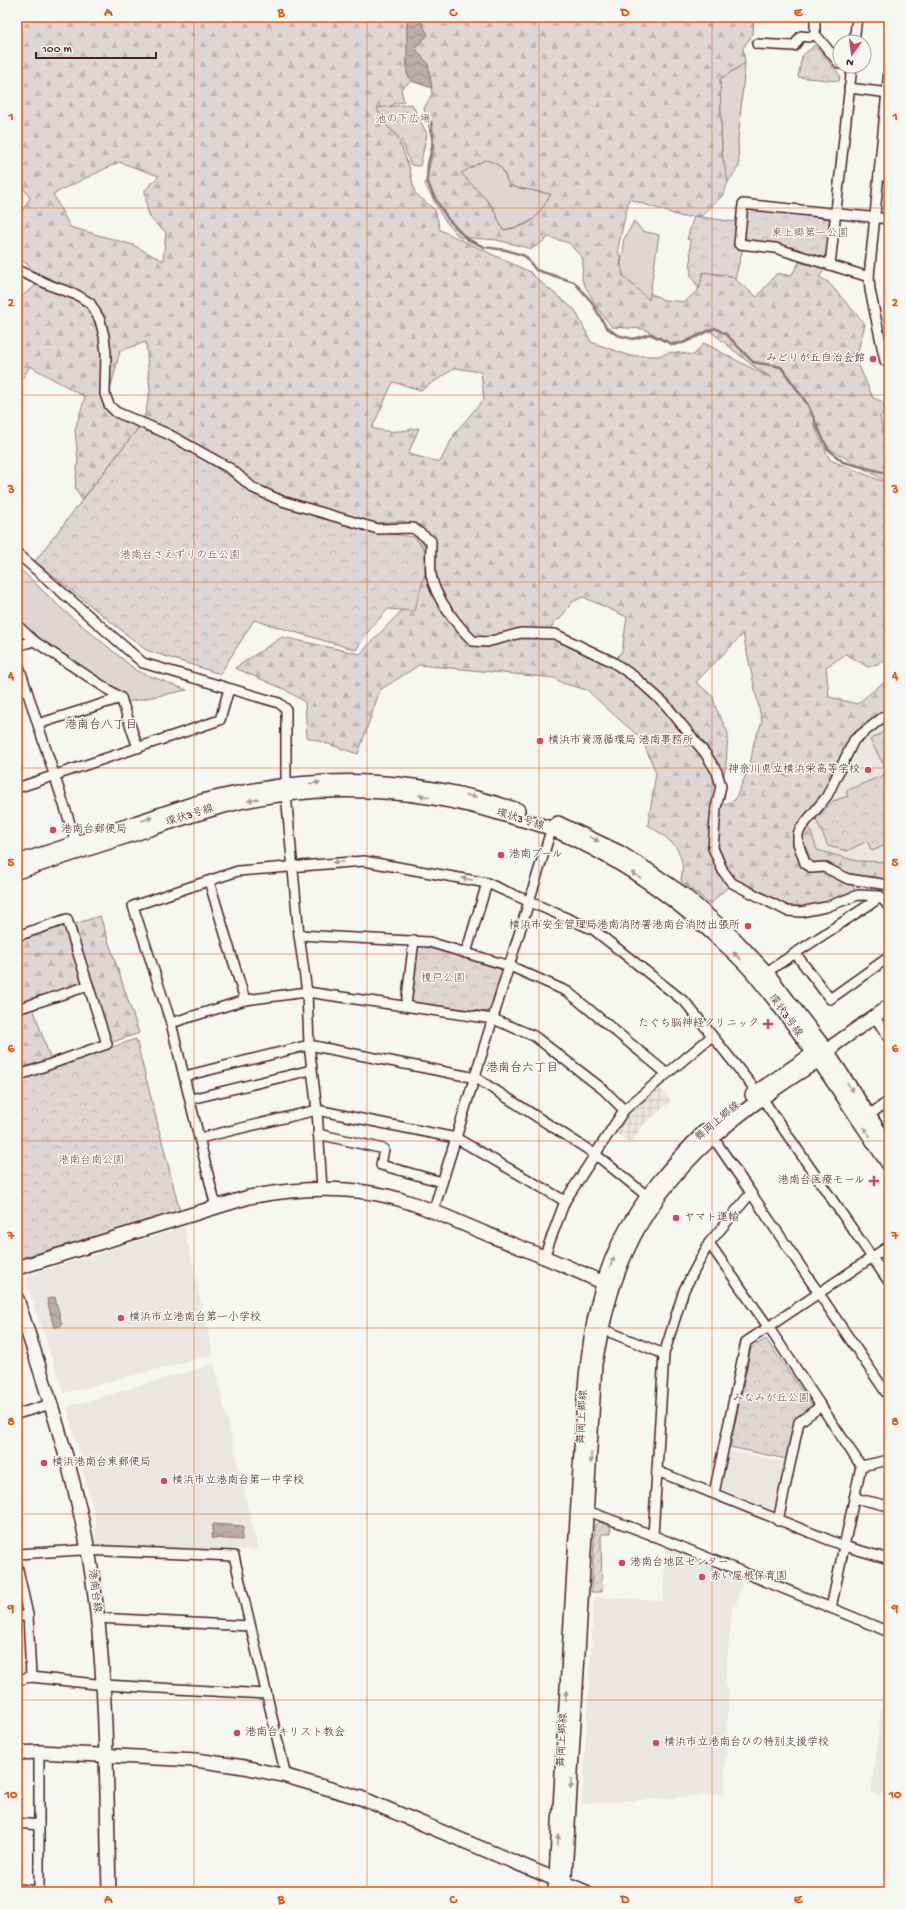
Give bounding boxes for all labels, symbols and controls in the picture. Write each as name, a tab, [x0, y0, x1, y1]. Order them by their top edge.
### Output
text: A	[103, 6, 113, 21]
text: B	[277, 6, 286, 21]
text: C	[448, 6, 458, 21]
text: D	[620, 6, 630, 21]
text: E	[794, 6, 803, 21]
scale bar	[36, 34, 156, 60]
north arrow	[832, 34, 872, 74]
text: 100 m	[41, 43, 72, 57]
text: N	[845, 55, 855, 68]
text: 1	[7, 110, 14, 125]
text: 1	[891, 110, 898, 125]
park label: 池の下広場	[376, 113, 431, 126]
park label: 東上郷第一公園	[772, 227, 849, 240]
text: 2	[8, 296, 15, 311]
text: 2	[892, 296, 899, 311]
place label: みどりが丘自治会館	[766, 352, 865, 365]
marker: みどりが丘自治会館	[868, 354, 878, 364]
text: 3	[7, 483, 15, 498]
text: 3	[891, 483, 899, 498]
park label: 港南台さえずりの丘公園	[120, 549, 240, 562]
text: 4	[7, 669, 15, 684]
text: 4	[891, 669, 899, 684]
district label: 港南台八丁目	[65, 718, 137, 733]
place label: 横浜市資源循環局 港南事務所	[548, 733, 694, 747]
marker: 横浜市資源循環局 港南事務所	[535, 736, 545, 746]
place label: 神奈川県立横浜栄高等学校	[728, 763, 860, 776]
marker: 神奈川県立横浜栄高等学校	[863, 765, 873, 775]
one-way arrow	[309, 779, 321, 786]
one-way arrow	[418, 793, 430, 799]
one-way arrow	[465, 793, 477, 799]
one-way arrow	[247, 797, 259, 803]
street label: 環状3号線	[164, 802, 216, 829]
street label: 環状3号線	[494, 806, 546, 833]
one-way arrow	[141, 816, 153, 822]
place label: 港南台郵便局	[61, 823, 127, 836]
marker: 港南台郵便局	[48, 825, 58, 835]
one-way arrow	[588, 836, 599, 842]
place label: 港南プール	[509, 848, 563, 861]
marker: 港南プール	[496, 850, 506, 860]
text: 5	[8, 856, 15, 871]
text: 5	[892, 856, 899, 871]
one-way arrow	[332, 859, 344, 866]
one-way arrow	[630, 871, 642, 878]
one-way arrow	[461, 875, 473, 881]
place label: 横浜市安全管理局港南消防署港南台消防出張所	[509, 919, 740, 932]
marker: 横浜市安全管理局港南消防署港南台消防出張所	[743, 921, 753, 931]
one-way arrow	[732, 951, 742, 961]
park label: 榎戸公園	[421, 972, 465, 985]
street label: 環状3号線	[766, 992, 805, 1040]
place label: たぐち脳神経クリニック	[638, 1017, 759, 1030]
marker: たぐち脳神経クリニック	[762, 1018, 774, 1030]
text: 6	[8, 1042, 15, 1057]
text: 6	[892, 1042, 899, 1057]
district label: 港南台六丁目	[486, 1061, 558, 1076]
one-way arrow	[846, 1081, 854, 1092]
street label: 舞岡上郷線	[692, 1099, 743, 1144]
one-way arrow	[863, 1127, 871, 1138]
park label: 港南台南公園	[58, 1154, 124, 1167]
place label: 港南台医療モール	[778, 1174, 865, 1187]
marker: 港南台医療モール	[868, 1175, 880, 1187]
place label: ヤマト運輸	[684, 1210, 739, 1224]
marker: ヤマト運輸	[671, 1213, 681, 1223]
text: 7	[7, 1229, 16, 1244]
text: 7	[891, 1229, 900, 1244]
one-way arrow	[609, 1256, 615, 1268]
place label: 横浜市立港南台第一小学校	[129, 1311, 261, 1324]
marker: 横浜市立港南台第一小学校	[116, 1313, 126, 1323]
street label: 舞岡上郷線	[575, 1389, 590, 1445]
park label: みなみが丘公園	[733, 1392, 810, 1405]
text: 8	[7, 1415, 15, 1430]
text: 8	[891, 1415, 899, 1430]
one-way arrow	[587, 1452, 594, 1464]
place label: 横浜港南台東郵便局	[52, 1456, 151, 1469]
marker: 横浜港南台東郵便局	[39, 1458, 49, 1468]
place label: 横浜市立港南台第一中学校	[172, 1474, 304, 1487]
marker: 横浜市立港南台第一中学校	[159, 1476, 169, 1486]
place label: 港南台地区センター	[630, 1556, 729, 1569]
marker: 港南台地区センター	[617, 1558, 627, 1568]
street label: 港南台線	[85, 1568, 104, 1614]
place label: 赤い屋根保育園	[710, 1570, 787, 1583]
marker: 赤い屋根保育園	[697, 1572, 707, 1582]
text: 9	[7, 1602, 15, 1617]
text: 9	[891, 1602, 899, 1617]
one-way arrow	[563, 1689, 569, 1702]
street label: 舞岡上郷線	[555, 1712, 570, 1768]
place label: 港南台キリスト教会	[245, 1726, 345, 1739]
marker: 港南台キリスト教会	[232, 1728, 242, 1738]
place label: 横浜市立港南台ひの特別支援学校	[664, 1736, 829, 1749]
marker: 横浜市立港南台ひの特別支援学校	[651, 1738, 661, 1748]
one-way arrow	[567, 1778, 574, 1790]
text: 10	[4, 1788, 18, 1803]
text: 10	[888, 1788, 902, 1803]
one-way arrow	[554, 1834, 561, 1846]
text: A	[103, 1893, 113, 1908]
text: B	[277, 1893, 286, 1908]
text: C	[448, 1893, 458, 1908]
text: D	[620, 1893, 630, 1908]
text: E	[794, 1893, 803, 1908]

